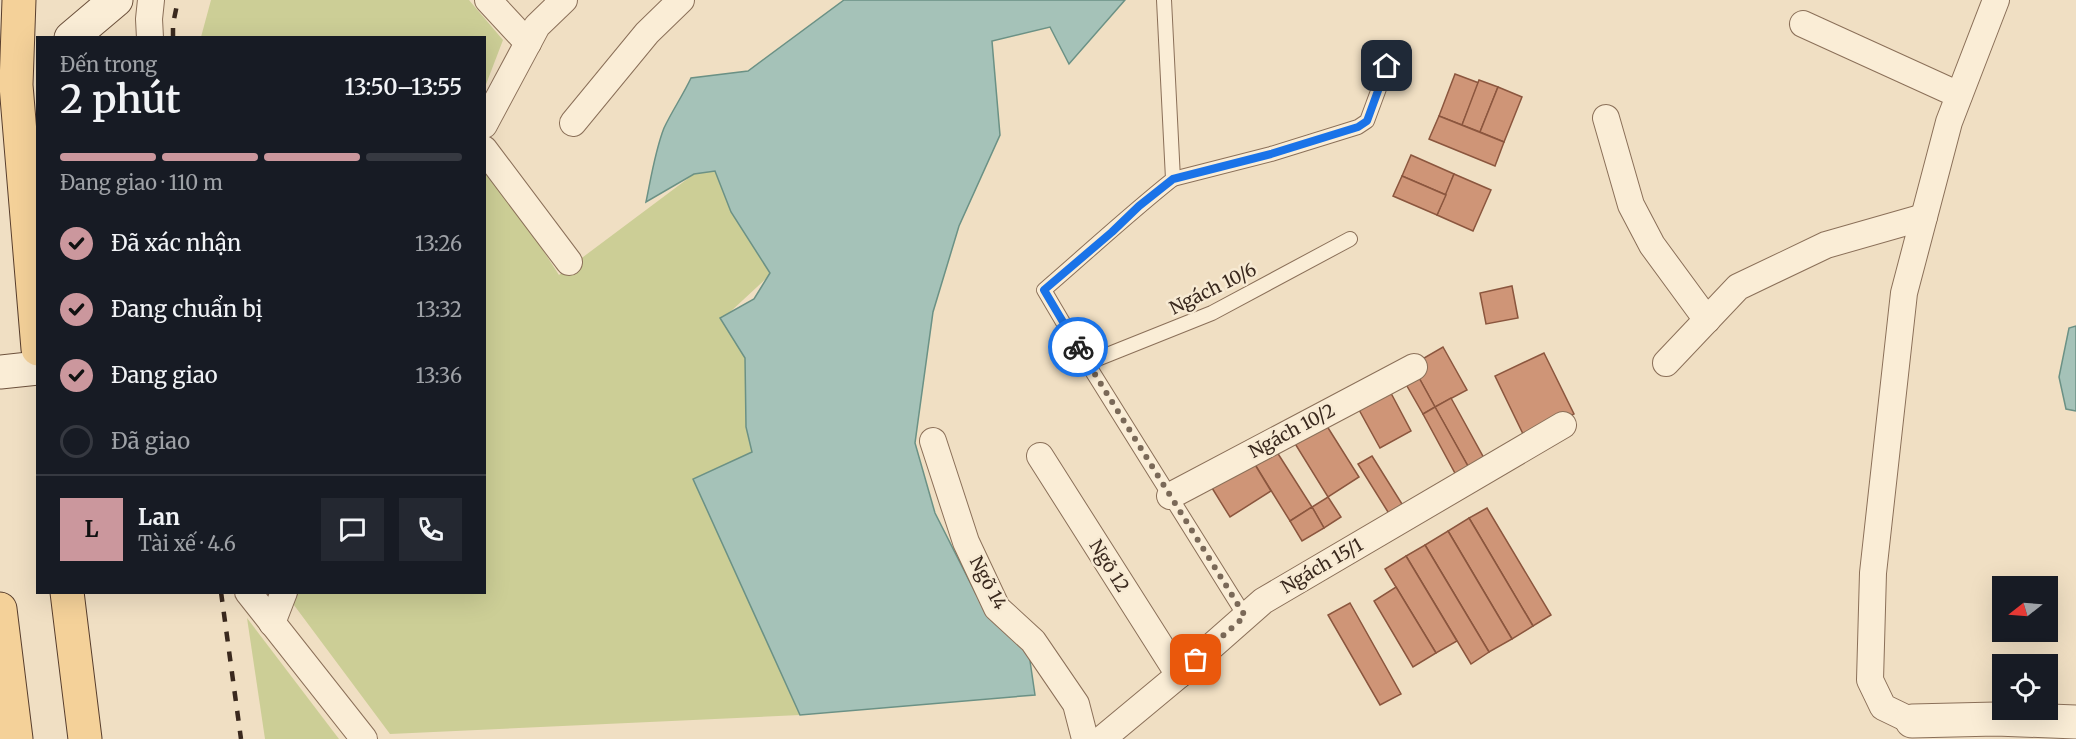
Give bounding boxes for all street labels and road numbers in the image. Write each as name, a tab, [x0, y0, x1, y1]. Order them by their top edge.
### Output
street label: Ngách 10/6	[1166, 258, 1260, 319]
street label: Ngách 10/2	[1245, 398, 1339, 463]
street label: Ngách 15/1	[1277, 533, 1367, 598]
street label: Ngõ 12	[1084, 535, 1134, 596]
street label: Ngõ 14	[965, 552, 1012, 613]

